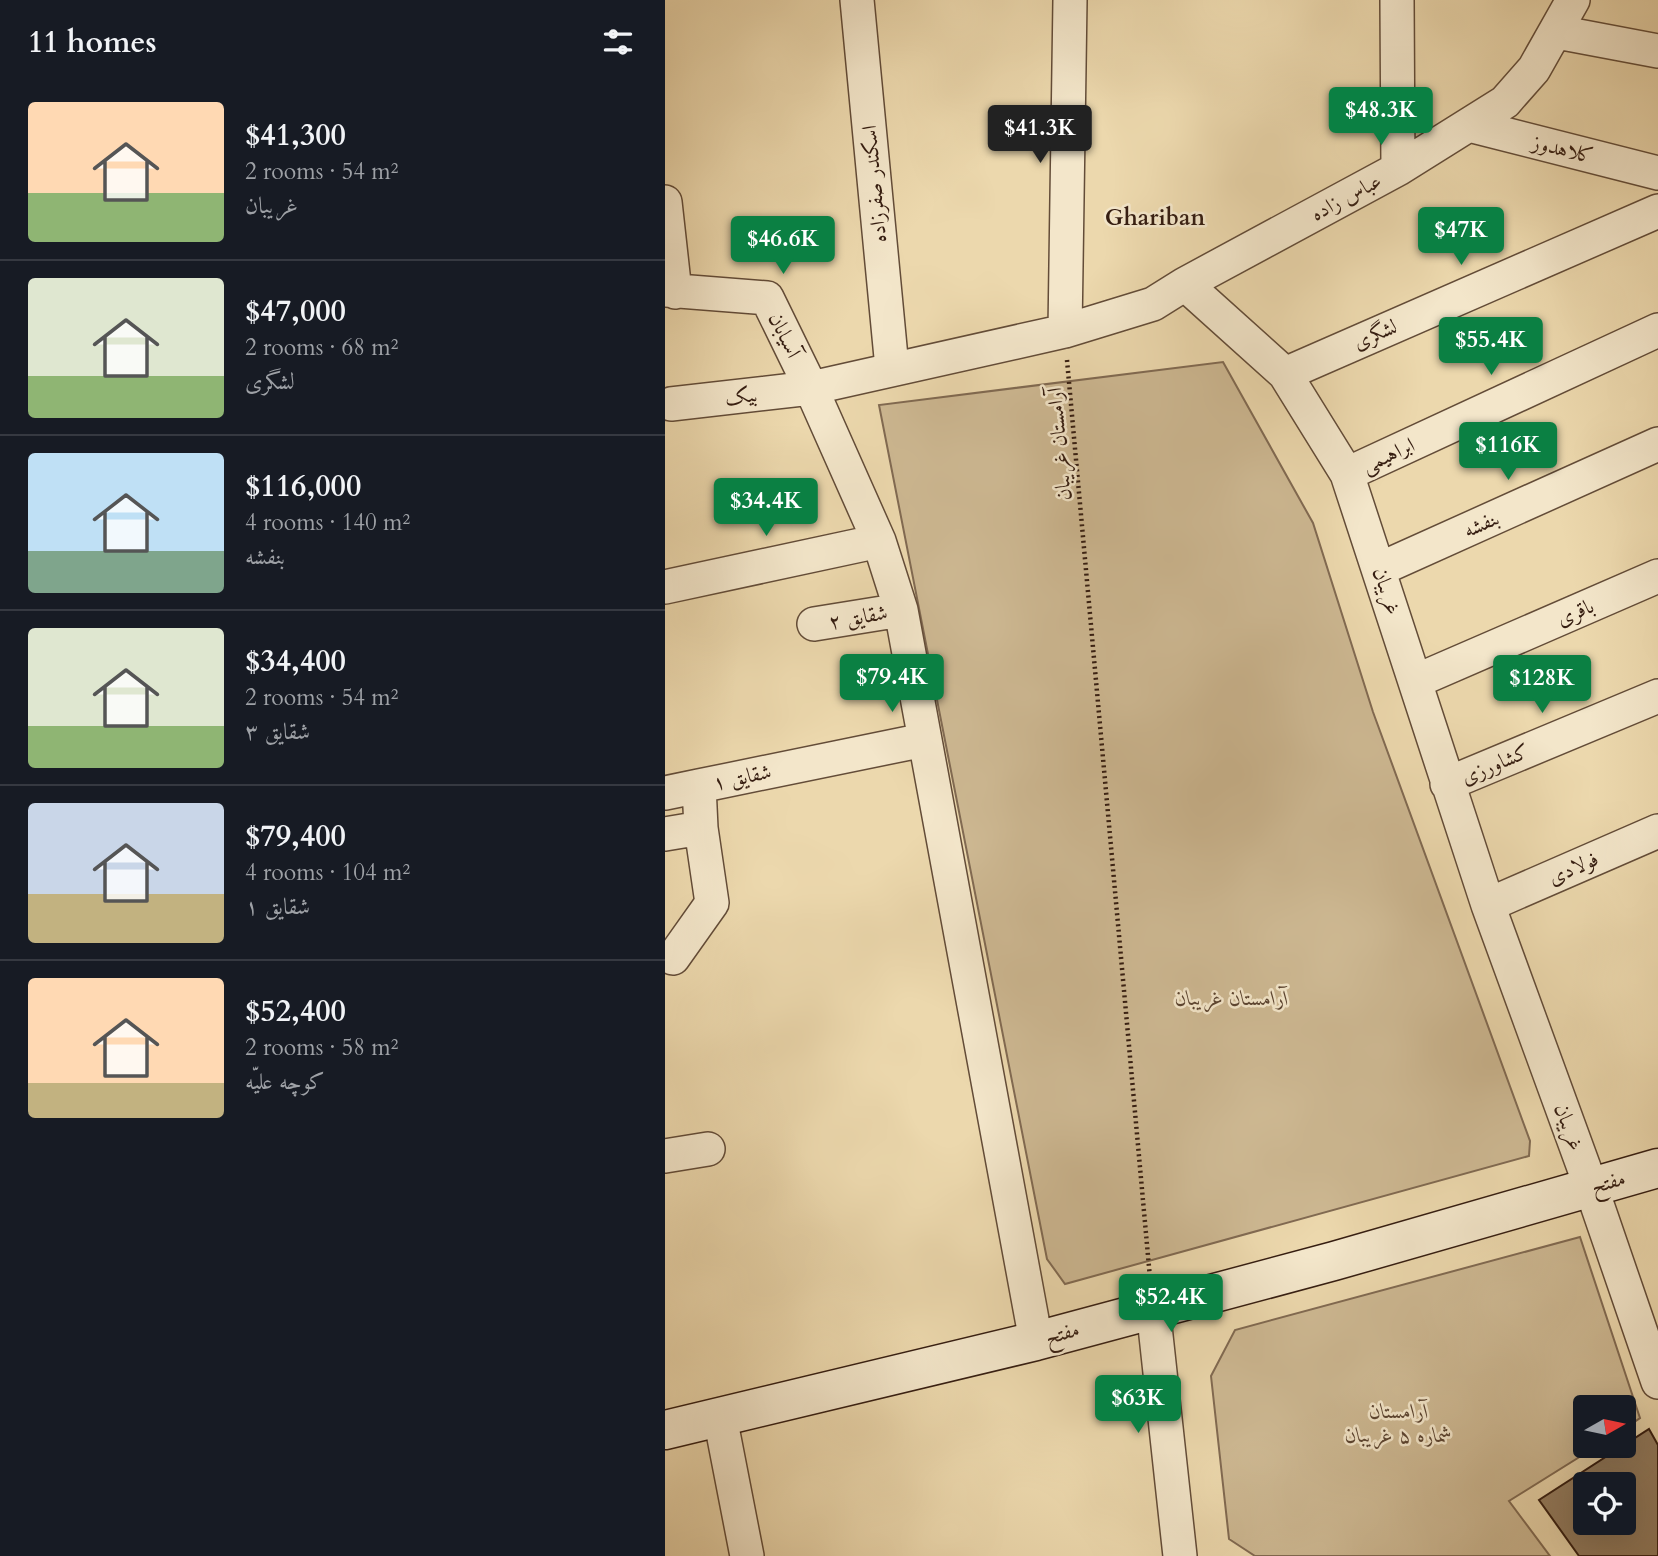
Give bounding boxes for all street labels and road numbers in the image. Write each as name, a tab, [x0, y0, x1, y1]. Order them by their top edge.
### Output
street label: اسکندر صفرزاده	[855, 124, 894, 244]
street label: کلاهدوز	[1527, 127, 1597, 171]
street label: عباس زاده	[1306, 167, 1387, 228]
street label: آسیابان	[761, 308, 809, 365]
street label: لشگری	[1349, 312, 1402, 357]
street label: بیک	[723, 380, 759, 413]
street label: آرامستان غریبان	[1040, 384, 1079, 502]
street label: ابراهیمی	[1357, 431, 1420, 480]
street label: بنفشه	[1459, 504, 1504, 545]
street label: غریبان	[1365, 564, 1408, 619]
street label: باقری	[1552, 592, 1598, 633]
street label: شقایق ۲	[826, 598, 890, 637]
street label: کشاورزی	[1456, 737, 1534, 792]
street label: شقایق ۱	[710, 757, 774, 798]
street label: فولادی	[1543, 845, 1603, 892]
street label: غریبان	[1547, 1099, 1590, 1155]
street label: مفتح	[1587, 1164, 1630, 1205]
street label: مفتح	[1041, 1315, 1084, 1356]

